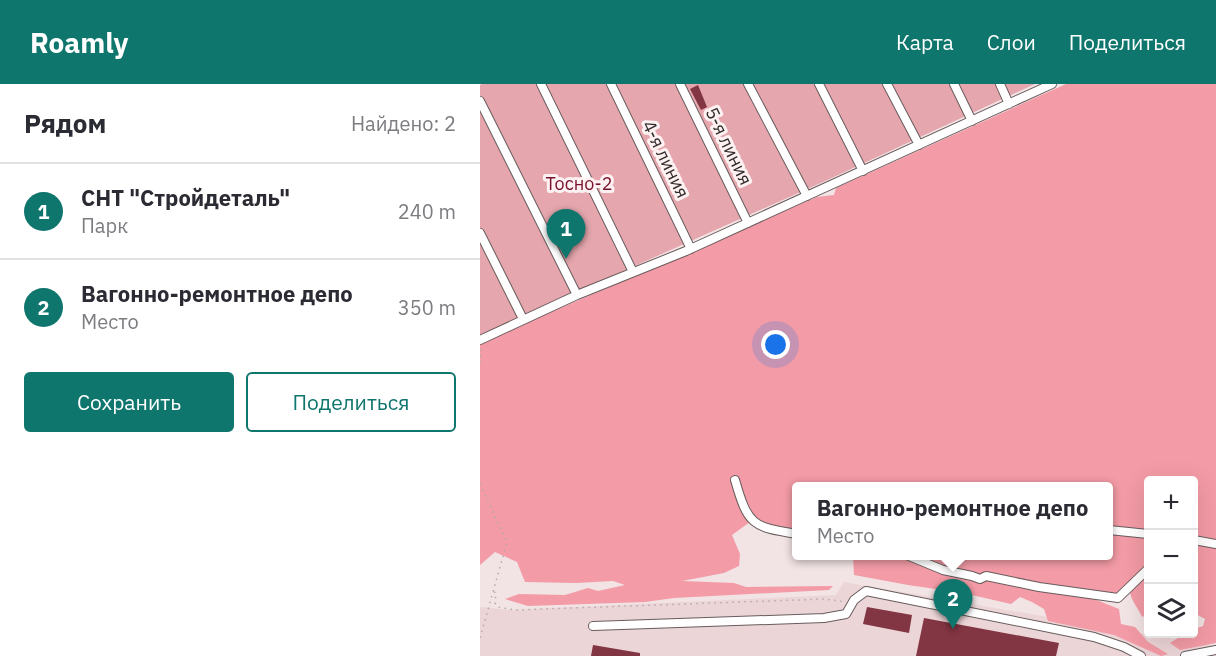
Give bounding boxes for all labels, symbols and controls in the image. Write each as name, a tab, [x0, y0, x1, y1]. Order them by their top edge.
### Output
text: Roamly	[30, 24, 128, 61]
text: Карта	[896, 28, 954, 56]
text: Слои	[987, 28, 1036, 56]
text: Поделиться	[1069, 28, 1186, 56]
street label: 5-я линия	[700, 103, 758, 189]
text: Рядом	[24, 106, 106, 140]
text: Найдено: 2	[351, 110, 456, 137]
street label: 4-я линия	[637, 116, 695, 202]
park label: Тосно-2	[545, 172, 613, 195]
text: СНТ "Стройдеталь"	[81, 183, 290, 212]
text: 1	[38, 198, 50, 225]
text: 240 m	[398, 198, 456, 225]
pin: 1	[546, 210, 586, 259]
text: Парк	[81, 212, 128, 239]
text: Вагонно-ремонтное депо	[81, 279, 353, 308]
text: 2	[38, 294, 50, 321]
text: 350 m	[398, 294, 456, 321]
text: Место	[81, 308, 139, 335]
your location	[761, 330, 790, 359]
button: Сохранить	[24, 372, 234, 432]
button: Поделиться	[246, 372, 456, 432]
map controls	[1144, 476, 1198, 638]
button: +	[1144, 476, 1198, 530]
popup	[792, 482, 1113, 560]
text: Вагонно-ремонтное депо	[817, 493, 1088, 522]
text: Место	[817, 522, 874, 549]
button: −	[1144, 530, 1198, 584]
pin: 2	[934, 580, 972, 629]
button: layers	[1144, 584, 1198, 638]

